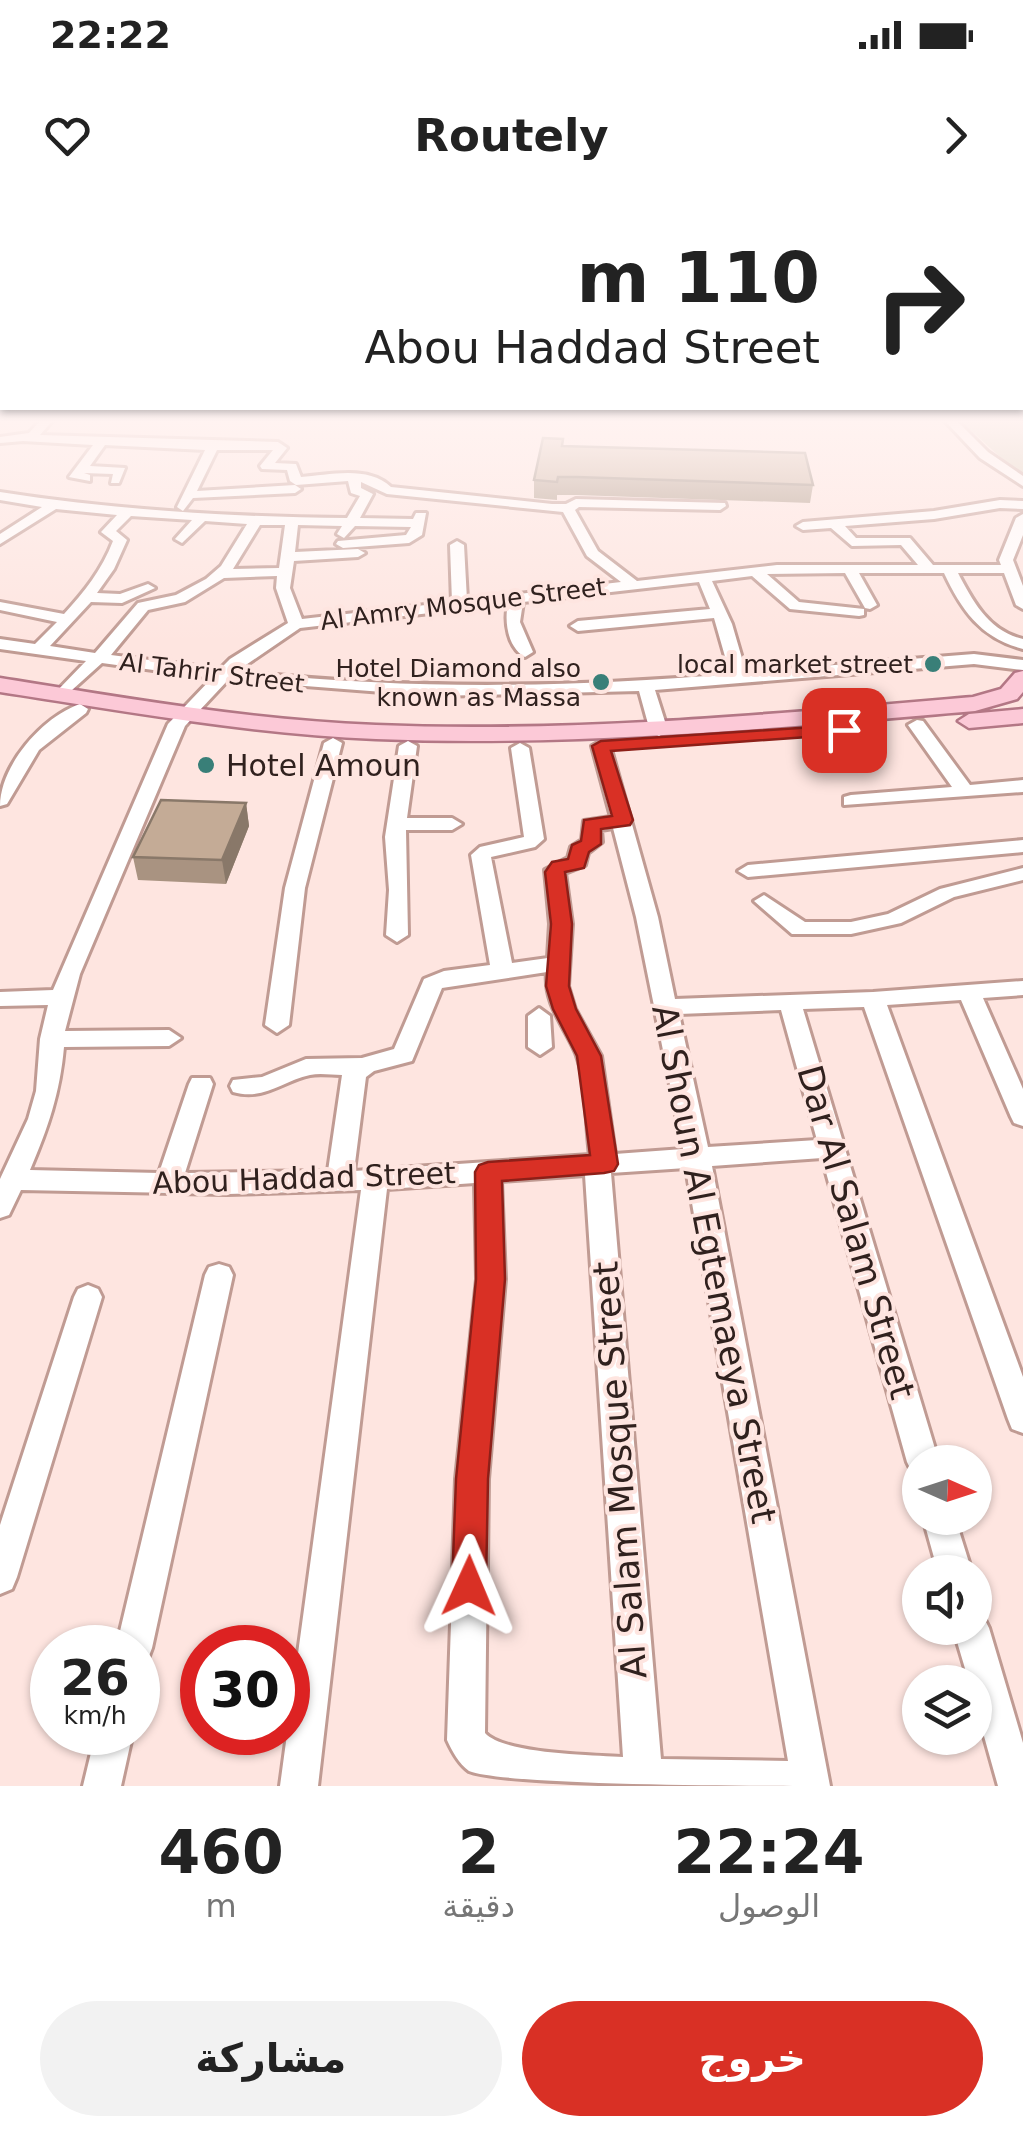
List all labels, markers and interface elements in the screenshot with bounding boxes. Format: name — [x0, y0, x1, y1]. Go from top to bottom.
text: 22:22 — [50, 13, 171, 57]
icon: heart — [40, 108, 95, 163]
icon: forward — [928, 108, 983, 163]
text: Routely — [414, 109, 609, 162]
text: 110 m — [577, 237, 820, 319]
icon: right — [855, 240, 985, 370]
text: Abou Haddad Street — [365, 321, 820, 374]
street label: Al Amry Mosque Street — [319, 572, 608, 636]
street label: Al Tahrir Street — [118, 647, 306, 699]
place label: local market street — [677, 650, 913, 679]
marker: local market street — [922, 653, 944, 675]
place label: Hotel Diamond also known as Massa — [335, 654, 581, 712]
marker: Hotel Diamond also known as Massa — [590, 671, 612, 693]
pin — [802, 688, 887, 773]
icon: arrive — [817, 703, 872, 758]
place label: Hotel Amoun — [226, 748, 421, 783]
marker: Hotel Amoun — [195, 754, 217, 776]
street label: Al Shoun Al Egtemaeya Street — [644, 1001, 784, 1527]
street label: Dar Al Salam Street — [789, 1061, 923, 1403]
street label: Abou Haddad Street — [152, 1155, 457, 1201]
street label: Al Salam Mosque Street — [585, 1260, 655, 1680]
north arrow — [902, 1445, 992, 1535]
map controls — [902, 1445, 992, 1755]
position arrow — [417, 1534, 521, 1638]
button: sound — [902, 1555, 992, 1645]
speed limit sign: 30 — [180, 1625, 310, 1755]
text: 26 — [60, 1649, 130, 1707]
button: layers — [902, 1665, 992, 1755]
text: km/h — [63, 1701, 127, 1730]
text: 460 — [159, 1817, 284, 1887]
text: 2 — [458, 1817, 500, 1887]
text: 22:24 — [673, 1817, 864, 1887]
text: m — [206, 1887, 237, 1925]
text: دقيقة — [442, 1887, 515, 1925]
text: الوصول — [718, 1887, 820, 1925]
button: مشاركة — [40, 2001, 502, 2116]
button: خروج — [522, 2001, 983, 2116]

